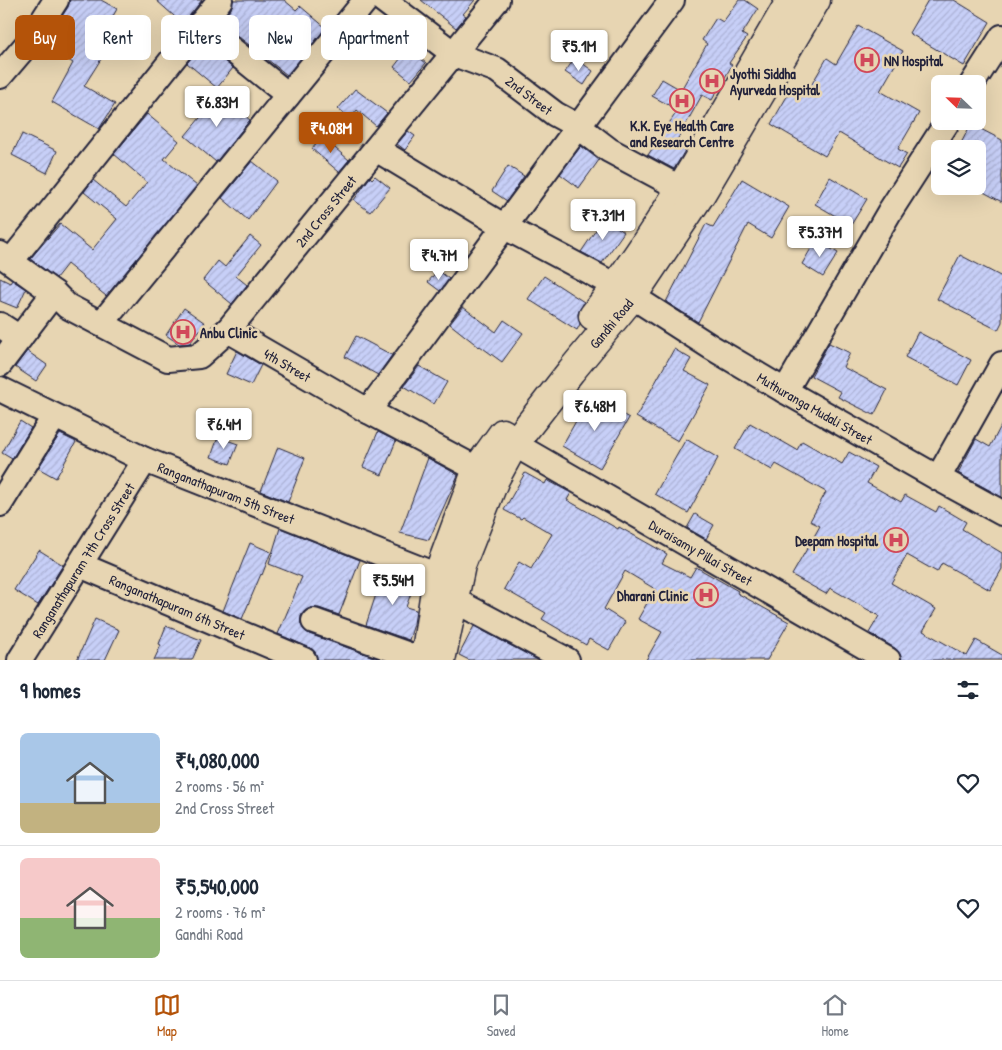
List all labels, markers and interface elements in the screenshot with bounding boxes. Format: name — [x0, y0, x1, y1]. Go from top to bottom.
chip: Buy — [15, 15, 75, 60]
chip: Rent — [85, 15, 151, 60]
chip: Filters — [161, 15, 239, 60]
chip: New — [249, 15, 311, 60]
chip: Apartment — [321, 15, 427, 60]
pin: ₹5.1M — [544, 30, 614, 72]
text: ₹5.1M — [562, 35, 596, 57]
hospital icon: NN Hospital — [854, 47, 880, 73]
place label: NN Hospital — [884, 51, 943, 72]
place label: Jyothi Siddha Ayurveda Hospital — [730, 64, 820, 101]
hospital icon: Jyothi Siddha Ayurveda Hospital — [699, 68, 725, 94]
street label: 2nd Street — [502, 71, 557, 119]
north arrow — [931, 75, 986, 130]
map controls — [931, 75, 986, 195]
pin: ₹6.83M — [176, 86, 258, 128]
hospital icon: K.K. Eye Health Care and Research Centre — [669, 88, 695, 114]
text: ₹6.83M — [196, 91, 238, 113]
pin: ₹4.08M — [290, 112, 372, 154]
place label: K.K. Eye Health Care and Research Centre — [630, 116, 734, 151]
text: ₹4.08M — [310, 117, 352, 139]
button: layers — [931, 140, 986, 195]
street label: 2nd Cross Street — [290, 171, 360, 250]
pin: ₹7.31M — [562, 198, 644, 241]
text: ₹7.31M — [582, 204, 625, 226]
pin: ₹5.37M — [779, 216, 861, 258]
text: ₹5.37M — [798, 221, 842, 243]
pin: ₹4.7M — [404, 238, 474, 281]
text: ₹4.7M — [421, 244, 457, 266]
street label: Gandhi Road — [584, 294, 637, 352]
hospital icon: Anbu Clinic — [170, 319, 196, 345]
place label: Anbu Clinic — [200, 323, 258, 342]
street label: 4th Street — [260, 343, 315, 386]
street label: Muthuranga Mudali Street — [754, 367, 876, 449]
pin: ₹6.48M — [554, 390, 636, 432]
text: ₹6.48M — [574, 395, 616, 417]
pin: ₹6.4M — [189, 408, 259, 450]
text: ₹6.4M — [207, 413, 241, 435]
street label: Ranganathapuram 5th Street — [155, 457, 298, 528]
street label: Ranganathapuram 7th Cross Street — [27, 479, 138, 641]
street label: Duraisamy Pillai Street — [646, 515, 756, 589]
hospital icon: Deepam Hospital — [883, 527, 909, 553]
place label: Deepam Hospital — [795, 531, 878, 552]
pin: ₹5.54M — [352, 564, 434, 606]
street label: Ranganathapuram 6th Street — [107, 569, 248, 644]
text: ₹5.54M — [372, 569, 414, 591]
hospital icon: Dharani Clinic — [693, 582, 719, 608]
place label: Dharani Clinic — [617, 586, 689, 605]
text: 9 homes — [20, 676, 81, 705]
icon: filters — [954, 676, 982, 704]
text: ₹4,080,000 — [175, 746, 260, 775]
icon: home — [60, 753, 120, 813]
icon: heart — [954, 769, 982, 797]
text: 2 rooms · 56 m² — [175, 775, 264, 797]
text: 2nd Cross Street — [175, 797, 274, 819]
text: ₹5,540,000 — [175, 872, 259, 901]
icon: home — [60, 878, 120, 938]
icon: heart — [954, 894, 982, 922]
text: 2 rooms · 76 m² — [175, 901, 265, 923]
text: Gandhi Road — [175, 923, 243, 945]
tab: Map — [153, 991, 181, 1040]
tab: Saved — [487, 991, 515, 1040]
tab: Home — [821, 991, 849, 1040]

